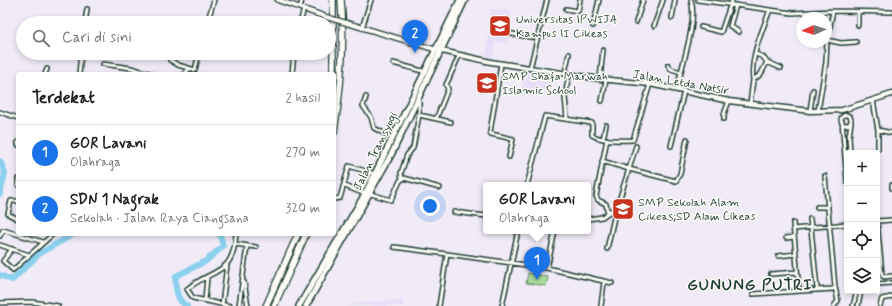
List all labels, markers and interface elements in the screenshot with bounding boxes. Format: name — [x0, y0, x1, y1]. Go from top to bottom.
place label: Universitas IPWIJA Kampus II Cikeas — [516, 12, 617, 42]
north arrow — [796, 12, 832, 48]
school or university icon: Universitas IPWIJA Kampus II Cikeas — [487, 13, 513, 39]
search box — [16, 16, 336, 60]
pin: 2 — [402, 20, 428, 53]
icon: search — [30, 27, 52, 49]
text: Cari di sini — [62, 28, 132, 48]
street label: Jalan Letda Natsir — [631, 67, 730, 99]
place label: SMP Shafa Marwah Islamic School — [502, 69, 608, 99]
school or university icon: SMP Shafa Marwah Islamic School — [474, 70, 500, 96]
text: Terdekat — [32, 87, 95, 109]
text: 2 hasil — [286, 90, 320, 107]
street label: Jalan Transyogi — [350, 109, 402, 193]
text: GOR Lavani — [70, 134, 147, 154]
text: 1 — [42, 144, 48, 161]
text: 270 m — [285, 144, 320, 161]
map controls — [844, 150, 880, 294]
button: + — [844, 150, 880, 186]
text: Olahraga — [70, 154, 121, 171]
popup — [483, 182, 591, 234]
button: − — [844, 186, 880, 222]
text: SDN 1 Nagrak — [70, 190, 159, 210]
text: GOR Lavani — [499, 190, 575, 210]
place label: SMP Sekolah Alam Cikeas;SD Alam Cikeas — [638, 195, 756, 225]
your location — [420, 196, 440, 216]
school or university icon: SMP Sekolah Alam Cikeas;SD Alam Cikeas — [610, 196, 636, 222]
text: 2 — [42, 200, 48, 217]
text: 320 m — [286, 200, 320, 217]
text: Sekolah · Jalan Raya Ciangsana — [70, 210, 249, 227]
text: Olahraga — [499, 210, 550, 227]
button: locate — [844, 222, 880, 258]
pin: 1 — [524, 247, 550, 280]
button: layers — [844, 258, 880, 294]
district label: GUNUNG PUTRI — [687, 275, 813, 296]

